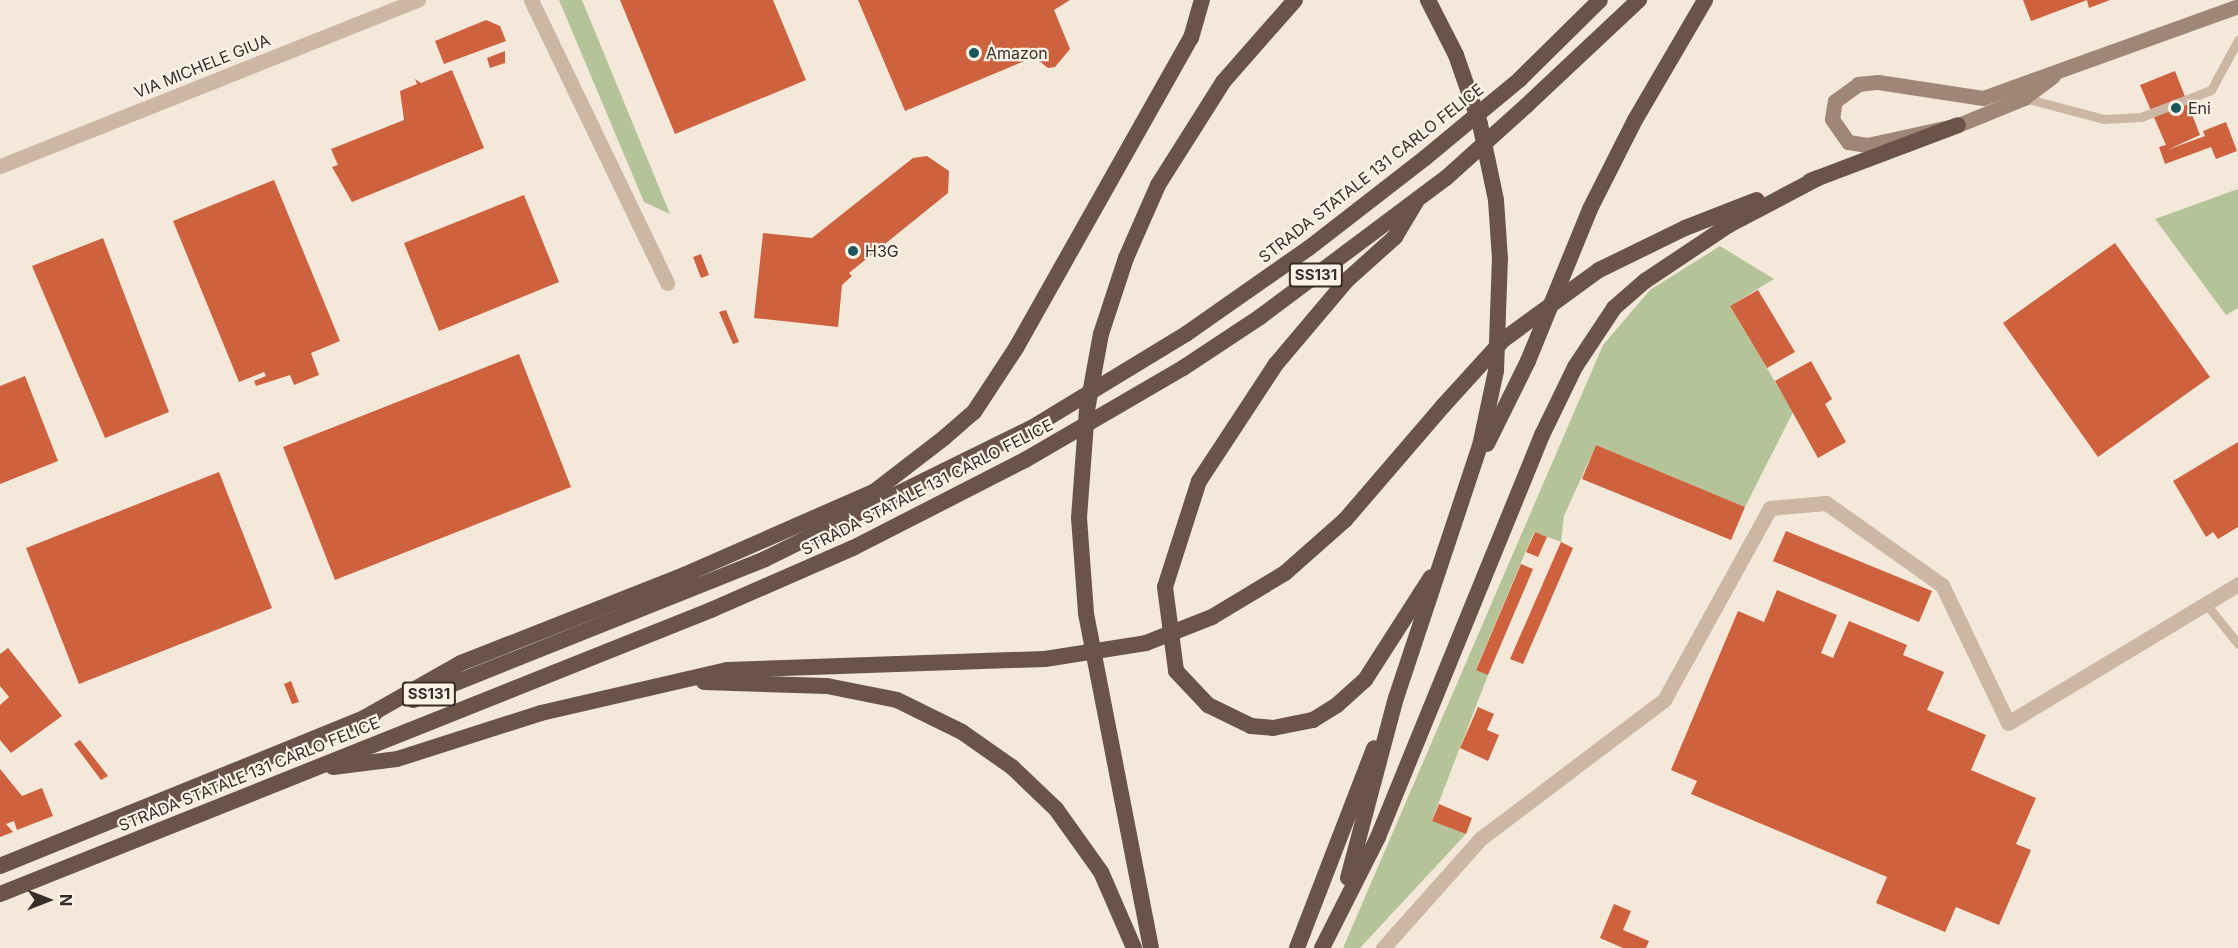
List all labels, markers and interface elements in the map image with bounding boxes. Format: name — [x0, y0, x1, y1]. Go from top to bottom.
street label: VIA MICHELE GIUA — [131, 30, 273, 102]
place label: Amazon — [986, 43, 1048, 63]
marker: Amazon — [967, 46, 981, 60]
street label: STRADA STATALE 131 CARLO FELICE — [1255, 79, 1487, 267]
place label: Eni — [2188, 98, 2211, 118]
marker: Eni — [2169, 101, 2183, 115]
place label: H3G — [865, 241, 899, 261]
marker: H3G — [846, 244, 860, 258]
road number: SS131 — [1288, 263, 1344, 287]
street label: STRADA STATALE 131 CARLO FELICE — [798, 415, 1056, 559]
road number: SS131 — [400, 682, 458, 706]
street label: STRADA STATALE 131 CARLO FELICE — [116, 713, 382, 835]
north arrow — [18, 870, 78, 930]
text: N — [56, 894, 76, 906]

